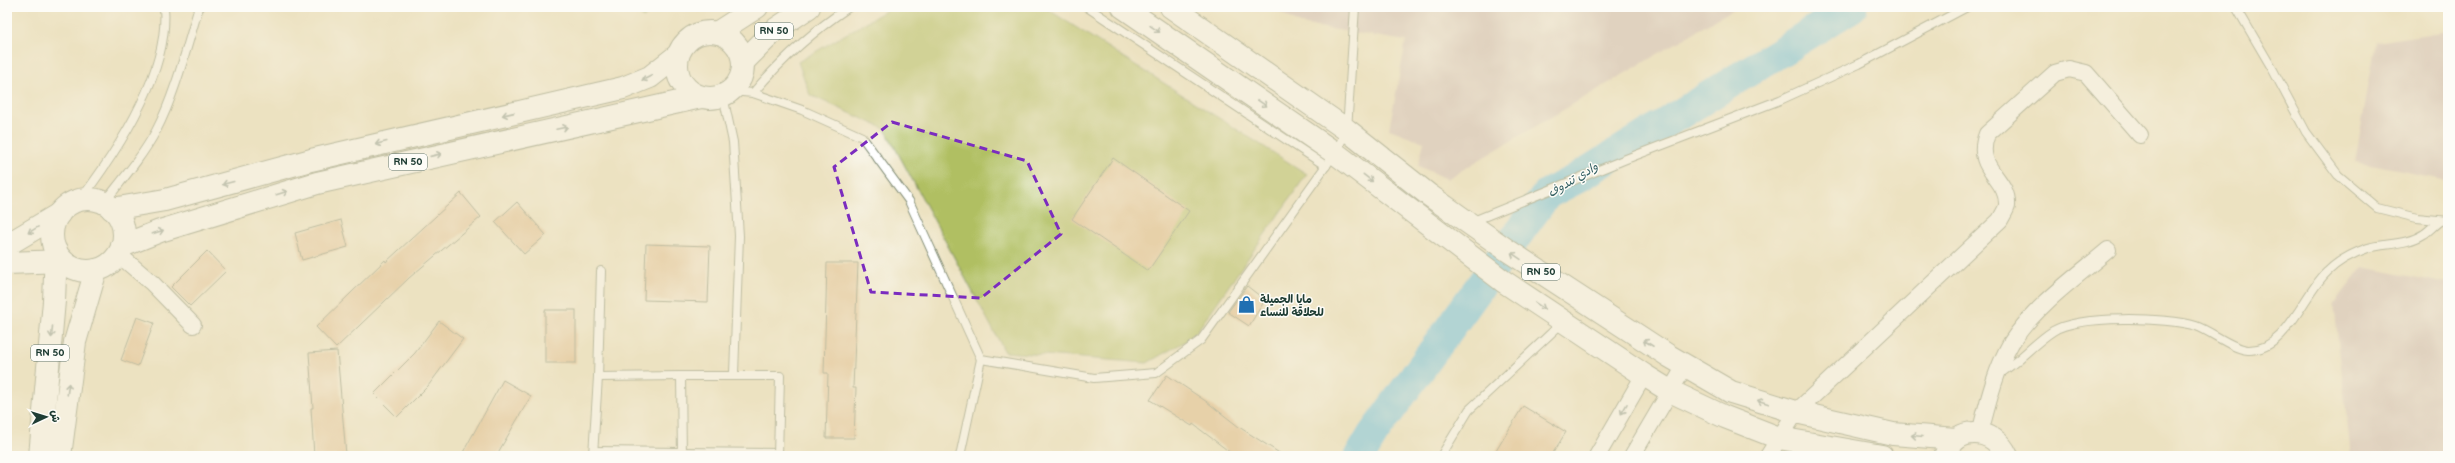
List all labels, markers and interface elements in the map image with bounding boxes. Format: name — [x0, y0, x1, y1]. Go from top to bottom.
road number: RN 50 — [755, 23, 793, 39]
one-way arrow — [1149, 25, 1160, 33]
one-way arrow — [641, 74, 653, 82]
one-way arrow — [1256, 99, 1267, 107]
one-way arrow — [501, 110, 514, 118]
one-way arrow — [556, 123, 569, 131]
one-way arrow — [375, 140, 388, 148]
one-way arrow — [429, 151, 442, 159]
road number: RN 50 — [389, 154, 427, 170]
water label: وادي تندوف — [1545, 159, 1602, 202]
one-way arrow — [1363, 174, 1374, 182]
one-way arrow — [222, 180, 235, 187]
one-way arrow — [275, 189, 288, 196]
one-way arrow — [27, 227, 39, 235]
one-way arrow — [152, 227, 164, 235]
one-way arrow — [1510, 251, 1522, 259]
road number: RN 50 — [1522, 264, 1560, 280]
place label: مايا الجميلة للحلاقة للنساء — [1260, 293, 1324, 319]
shop icon: مايا الجميلة للحلاقة للنساء — [1237, 295, 1257, 315]
one-way arrow — [1534, 302, 1545, 310]
one-way arrow — [48, 325, 55, 338]
one-way arrow — [1642, 338, 1654, 346]
road number: RN 50 — [31, 345, 69, 361]
one-way arrow — [64, 383, 72, 396]
north arrow — [26, 397, 66, 437]
one-way arrow — [1757, 398, 1770, 405]
one-way arrow — [1620, 403, 1628, 415]
text: ش — [49, 410, 62, 423]
one-way arrow — [1911, 432, 1924, 439]

